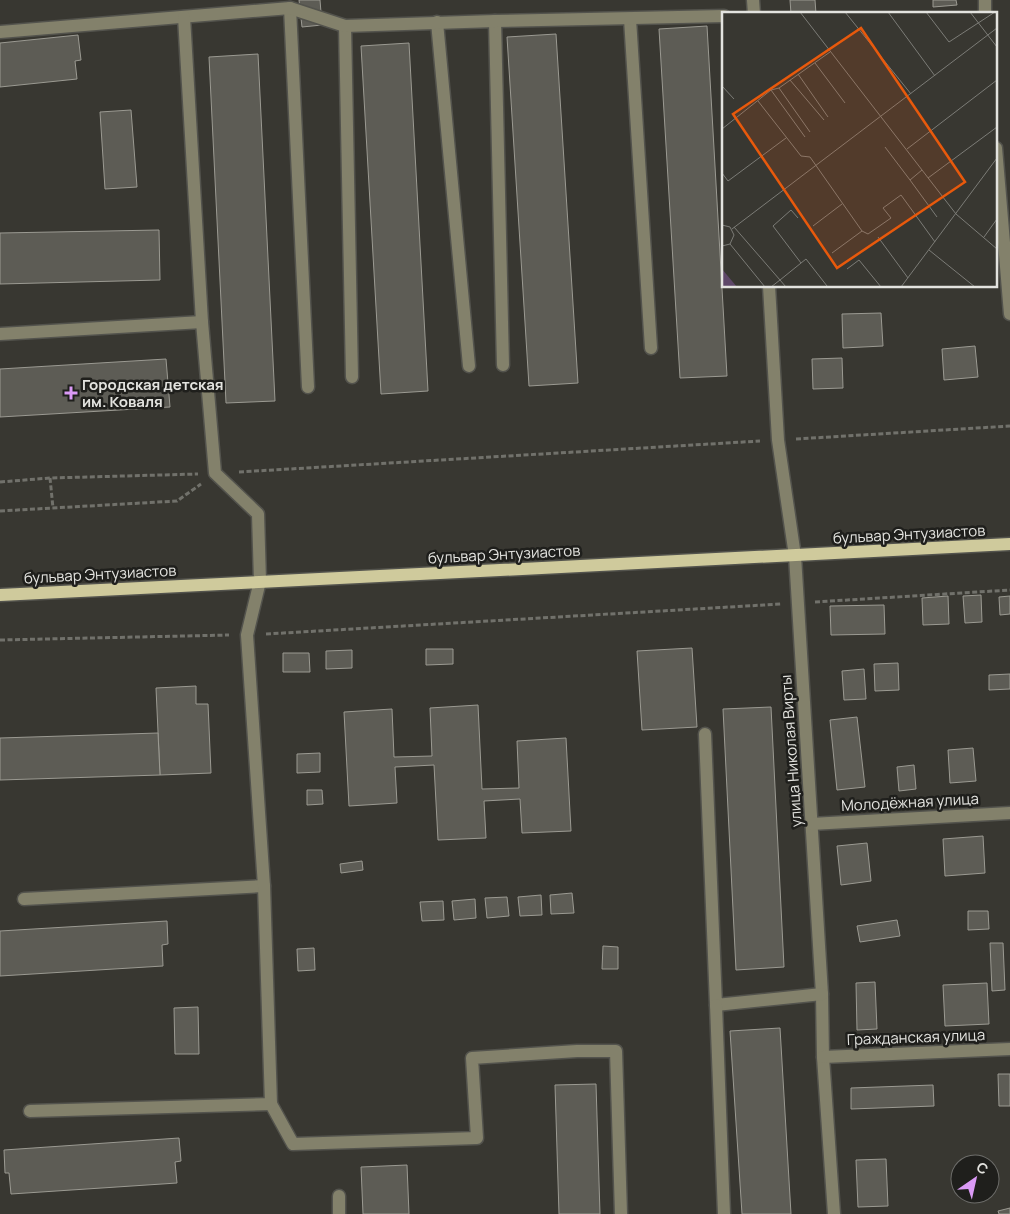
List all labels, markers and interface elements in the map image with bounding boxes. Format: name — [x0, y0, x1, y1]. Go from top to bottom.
inset map — [722, 12, 998, 288]
place label: Городская детская им. Коваля — [82, 374, 224, 412]
marker: Городская детская им. Коваля — [64, 386, 78, 400]
street label: бульвар Энтузиастов — [832, 520, 986, 548]
street label: бульвар Энтузиастов — [427, 540, 581, 568]
street label: бульвар Энтузиастов — [23, 560, 177, 588]
street label: улица Николая Вирты — [775, 674, 807, 828]
street label: Молодёжная улица — [841, 788, 979, 816]
street label: Гражданская улица — [846, 1024, 986, 1050]
north arrow — [950, 1154, 1000, 1204]
text: С — [973, 1157, 992, 1179]

